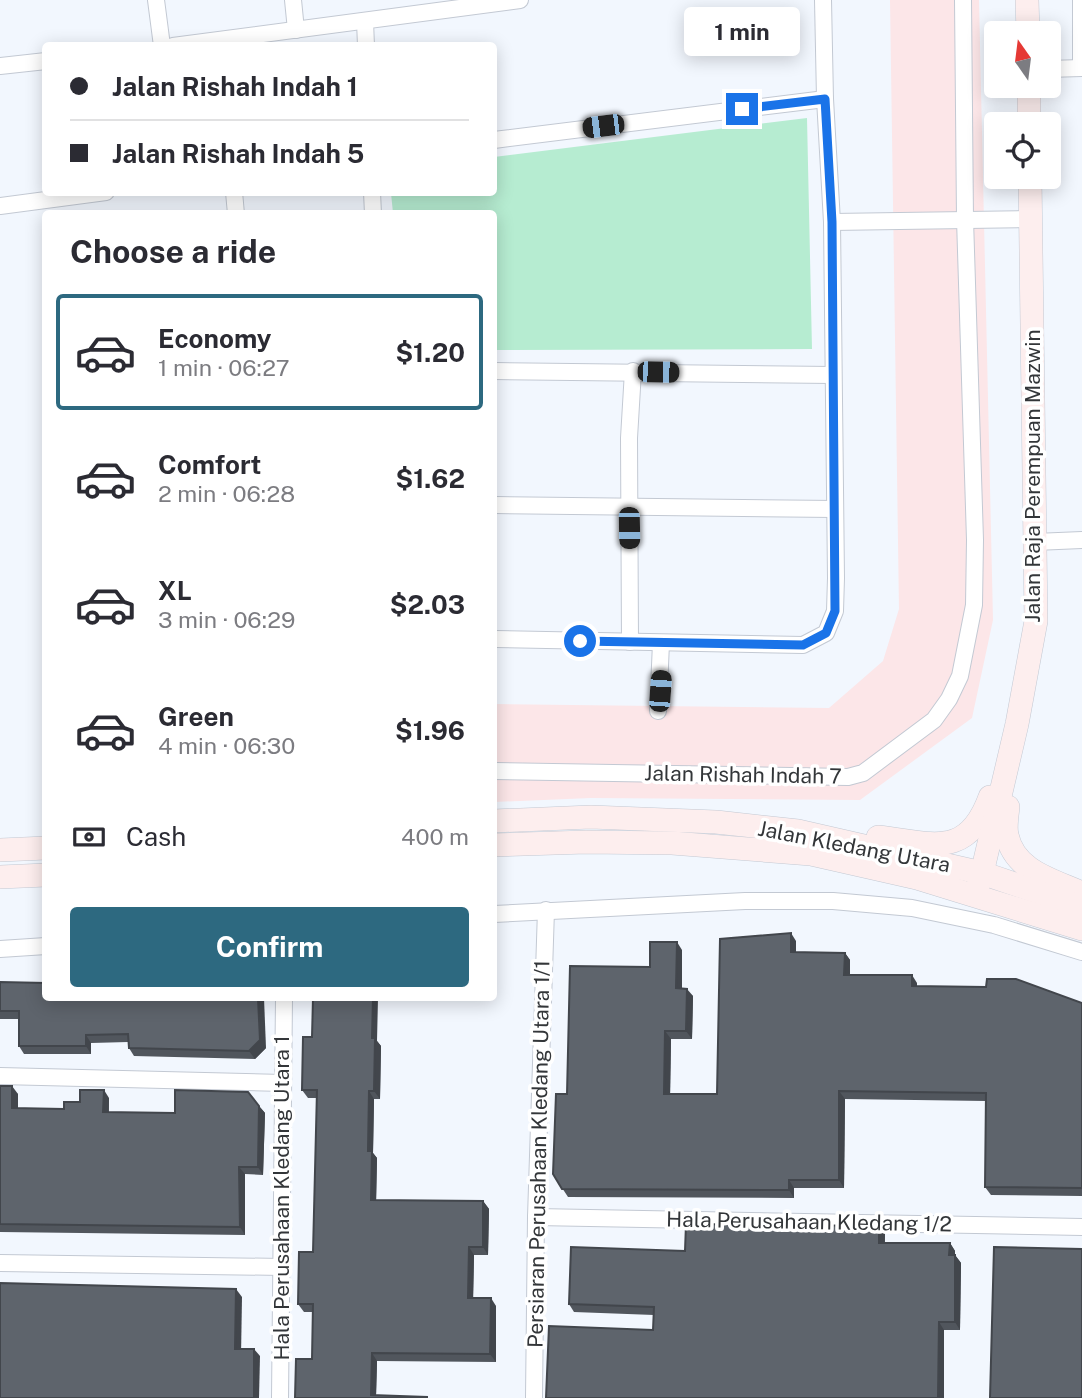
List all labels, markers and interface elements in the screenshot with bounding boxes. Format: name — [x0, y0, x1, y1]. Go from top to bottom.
callout: 1 min — [684, 7, 800, 56]
text: 1 min — [714, 18, 770, 45]
north arrow — [984, 21, 1060, 98]
map controls — [984, 21, 1061, 189]
text: Jalan Rishah Indah 1 — [112, 71, 358, 102]
route end — [726, 93, 758, 125]
button: locate — [984, 112, 1061, 189]
car — [581, 113, 626, 139]
text: Jalan Rishah Indah 5 — [112, 138, 364, 169]
text: Choose a ride — [70, 233, 276, 270]
icon: car — [74, 321, 137, 384]
text: Economy — [158, 323, 271, 354]
street label: Jalan Raja Perempuan Mazwin — [1020, 329, 1045, 623]
text: $1.20 — [395, 337, 465, 368]
text: 1 min · 06:27 — [158, 354, 290, 381]
car — [637, 361, 680, 383]
icon: car — [74, 447, 137, 510]
text: Comfort — [158, 449, 261, 480]
text: $1.62 — [395, 463, 465, 494]
text: 2 min · 06:28 — [158, 480, 295, 507]
car — [619, 507, 640, 549]
icon: car — [74, 573, 137, 636]
text: XL — [158, 575, 192, 606]
text: $2.03 — [390, 589, 465, 620]
text: 3 min · 06:29 — [158, 606, 295, 633]
route start — [564, 625, 596, 657]
car — [649, 669, 672, 713]
icon: car — [74, 699, 137, 762]
text: Green — [158, 701, 234, 732]
text: $1.96 — [395, 715, 465, 746]
text: 4 min · 06:30 — [158, 732, 295, 759]
street label: Jalan Rishah Indah 7 — [644, 760, 842, 789]
street label: Jalan Kledang Utara — [756, 816, 952, 877]
icon: cash — [70, 818, 108, 856]
text: Cash — [126, 821, 186, 852]
text: 400 m — [401, 823, 469, 850]
button: Confirm — [70, 907, 469, 987]
street label: Persiaran Perusahaan Kledang Utara 1/1 — [523, 960, 554, 1348]
street label: Hala Perusahaan Kledang Utara 1 — [269, 1035, 294, 1361]
street label: Hala Perusahaan Kledang 1/2 — [666, 1207, 952, 1236]

